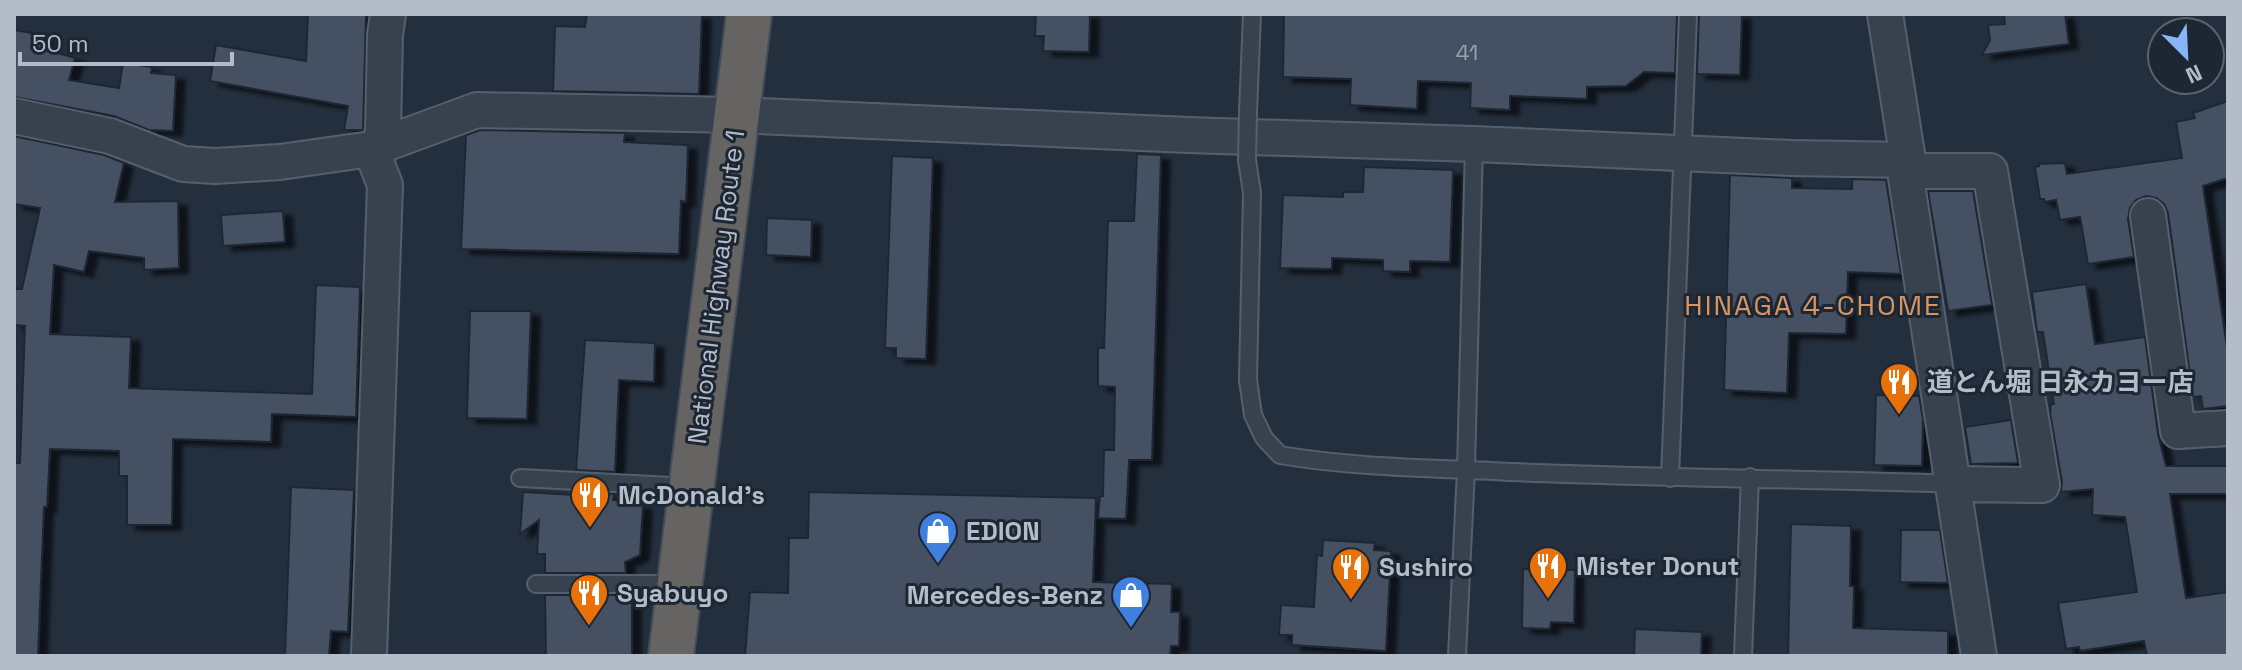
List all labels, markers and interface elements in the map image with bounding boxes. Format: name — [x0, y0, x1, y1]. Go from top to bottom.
scale bar — [20, 16, 232, 66]
north arrow — [2146, 16, 2226, 96]
text: 50 m — [32, 28, 89, 59]
house number: 41 — [1456, 38, 1478, 66]
text: N — [2182, 58, 2207, 90]
street label: National Highway Route 1 — [680, 128, 752, 446]
district label: HINAGA 4-CHOME — [1684, 287, 1942, 323]
restaurant icon: 道とん堀 日永カヨー店 — [1878, 361, 1920, 416]
place label: 道とん堀 日永カヨー店 — [1927, 365, 2194, 399]
restaurant icon: McDonald's — [569, 474, 611, 529]
place label: McDonald's — [618, 478, 765, 512]
shop icon: EDION — [917, 510, 959, 565]
place label: EDION — [966, 514, 1040, 548]
restaurant icon: Mister Donut — [1527, 545, 1569, 600]
restaurant icon: Sushiro — [1330, 546, 1372, 601]
place label: Mister Donut — [1576, 549, 1739, 583]
place label: Sushiro — [1379, 550, 1473, 584]
restaurant icon: Syabuyo — [568, 572, 610, 627]
shop icon: Mercedes-Benz — [1110, 574, 1152, 629]
place label: Syabuyo — [617, 576, 728, 610]
place label: Mercedes-Benz — [907, 578, 1103, 612]

